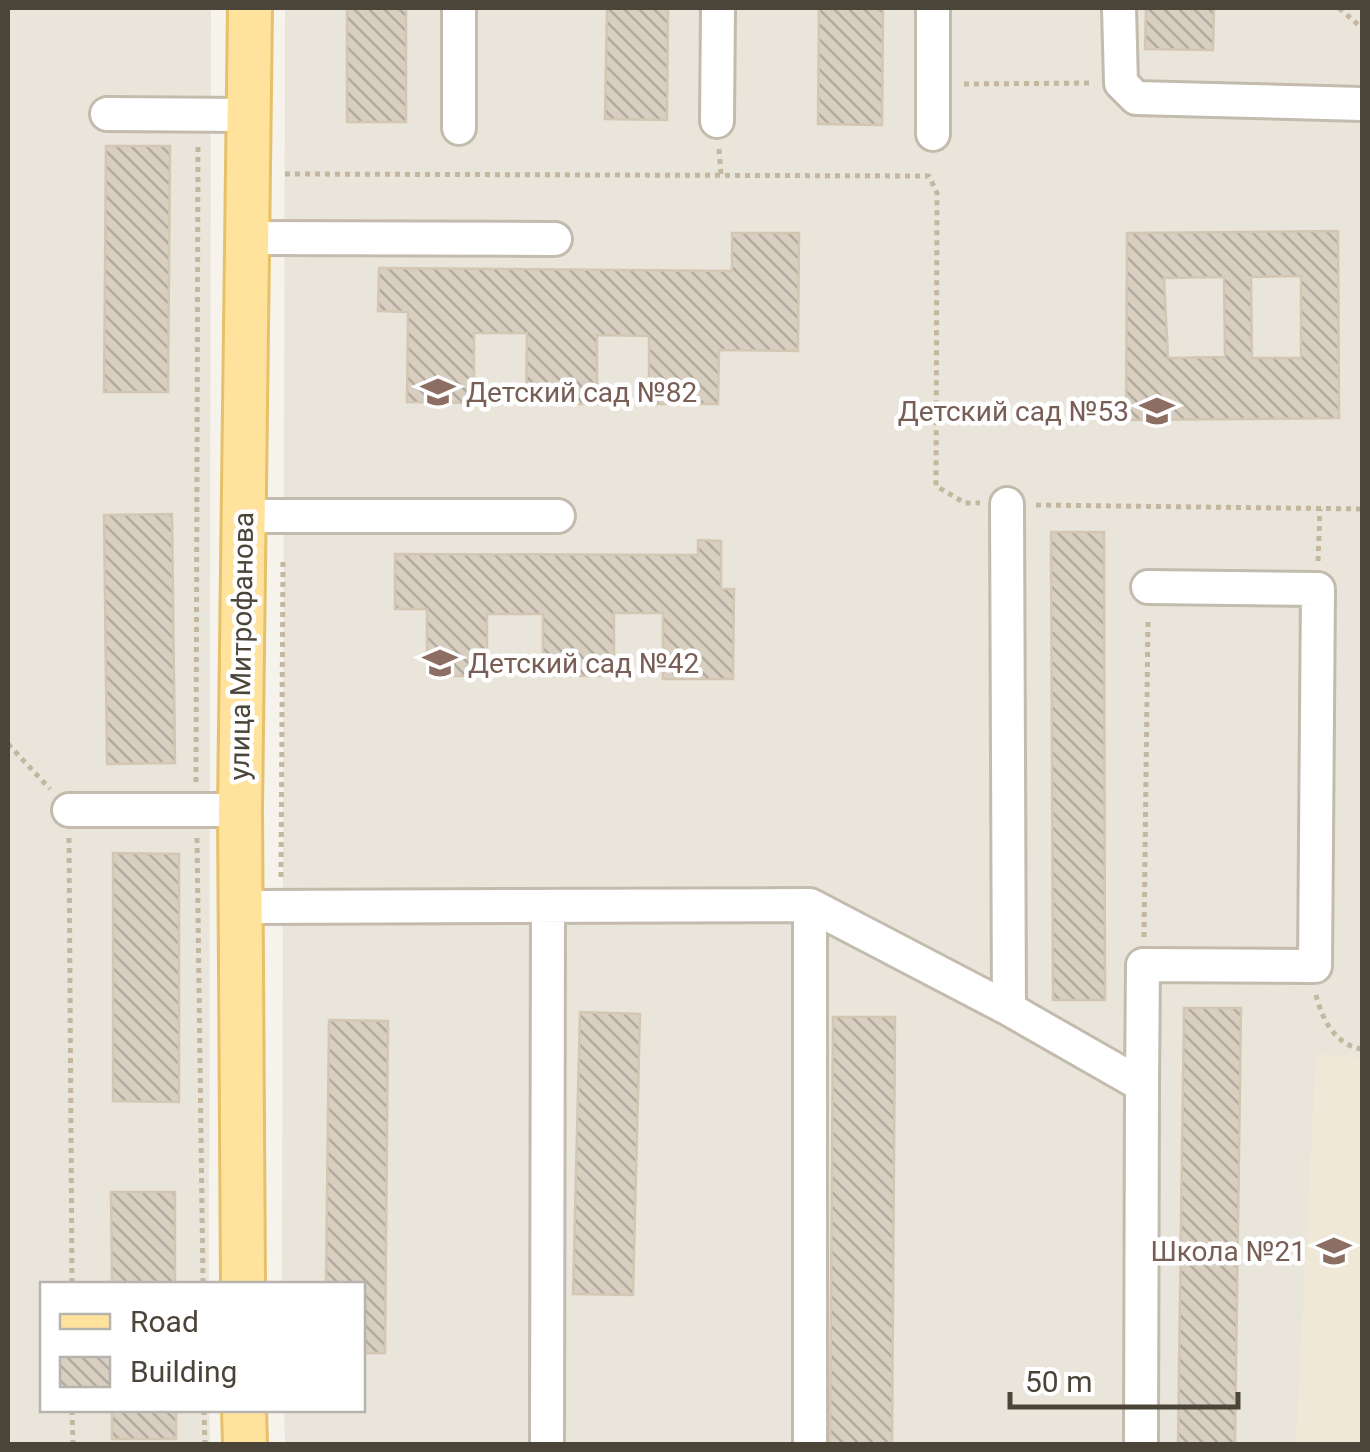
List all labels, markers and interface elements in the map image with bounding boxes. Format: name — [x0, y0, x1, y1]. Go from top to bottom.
school or university icon: Детский сад №82 — [419, 373, 457, 411]
place label: Детский сад №82 — [466, 376, 697, 409]
school or university icon: Детский сад №53 — [1138, 392, 1176, 430]
place label: Детский сад №53 — [898, 395, 1129, 428]
street label: улица Митрофанова — [223, 511, 260, 781]
school or university icon: Детский сад №42 — [421, 644, 459, 682]
place label: Детский сад №42 — [468, 647, 699, 680]
school or university icon: Школа №21 — [1315, 1232, 1353, 1270]
place label: Школа №21 — [1150, 1235, 1306, 1268]
legend — [40, 1282, 365, 1412]
text: Road — [130, 1304, 199, 1339]
scale bar — [1010, 1347, 1238, 1409]
text: Building — [130, 1354, 237, 1389]
text: 50 m — [1025, 1364, 1092, 1399]

